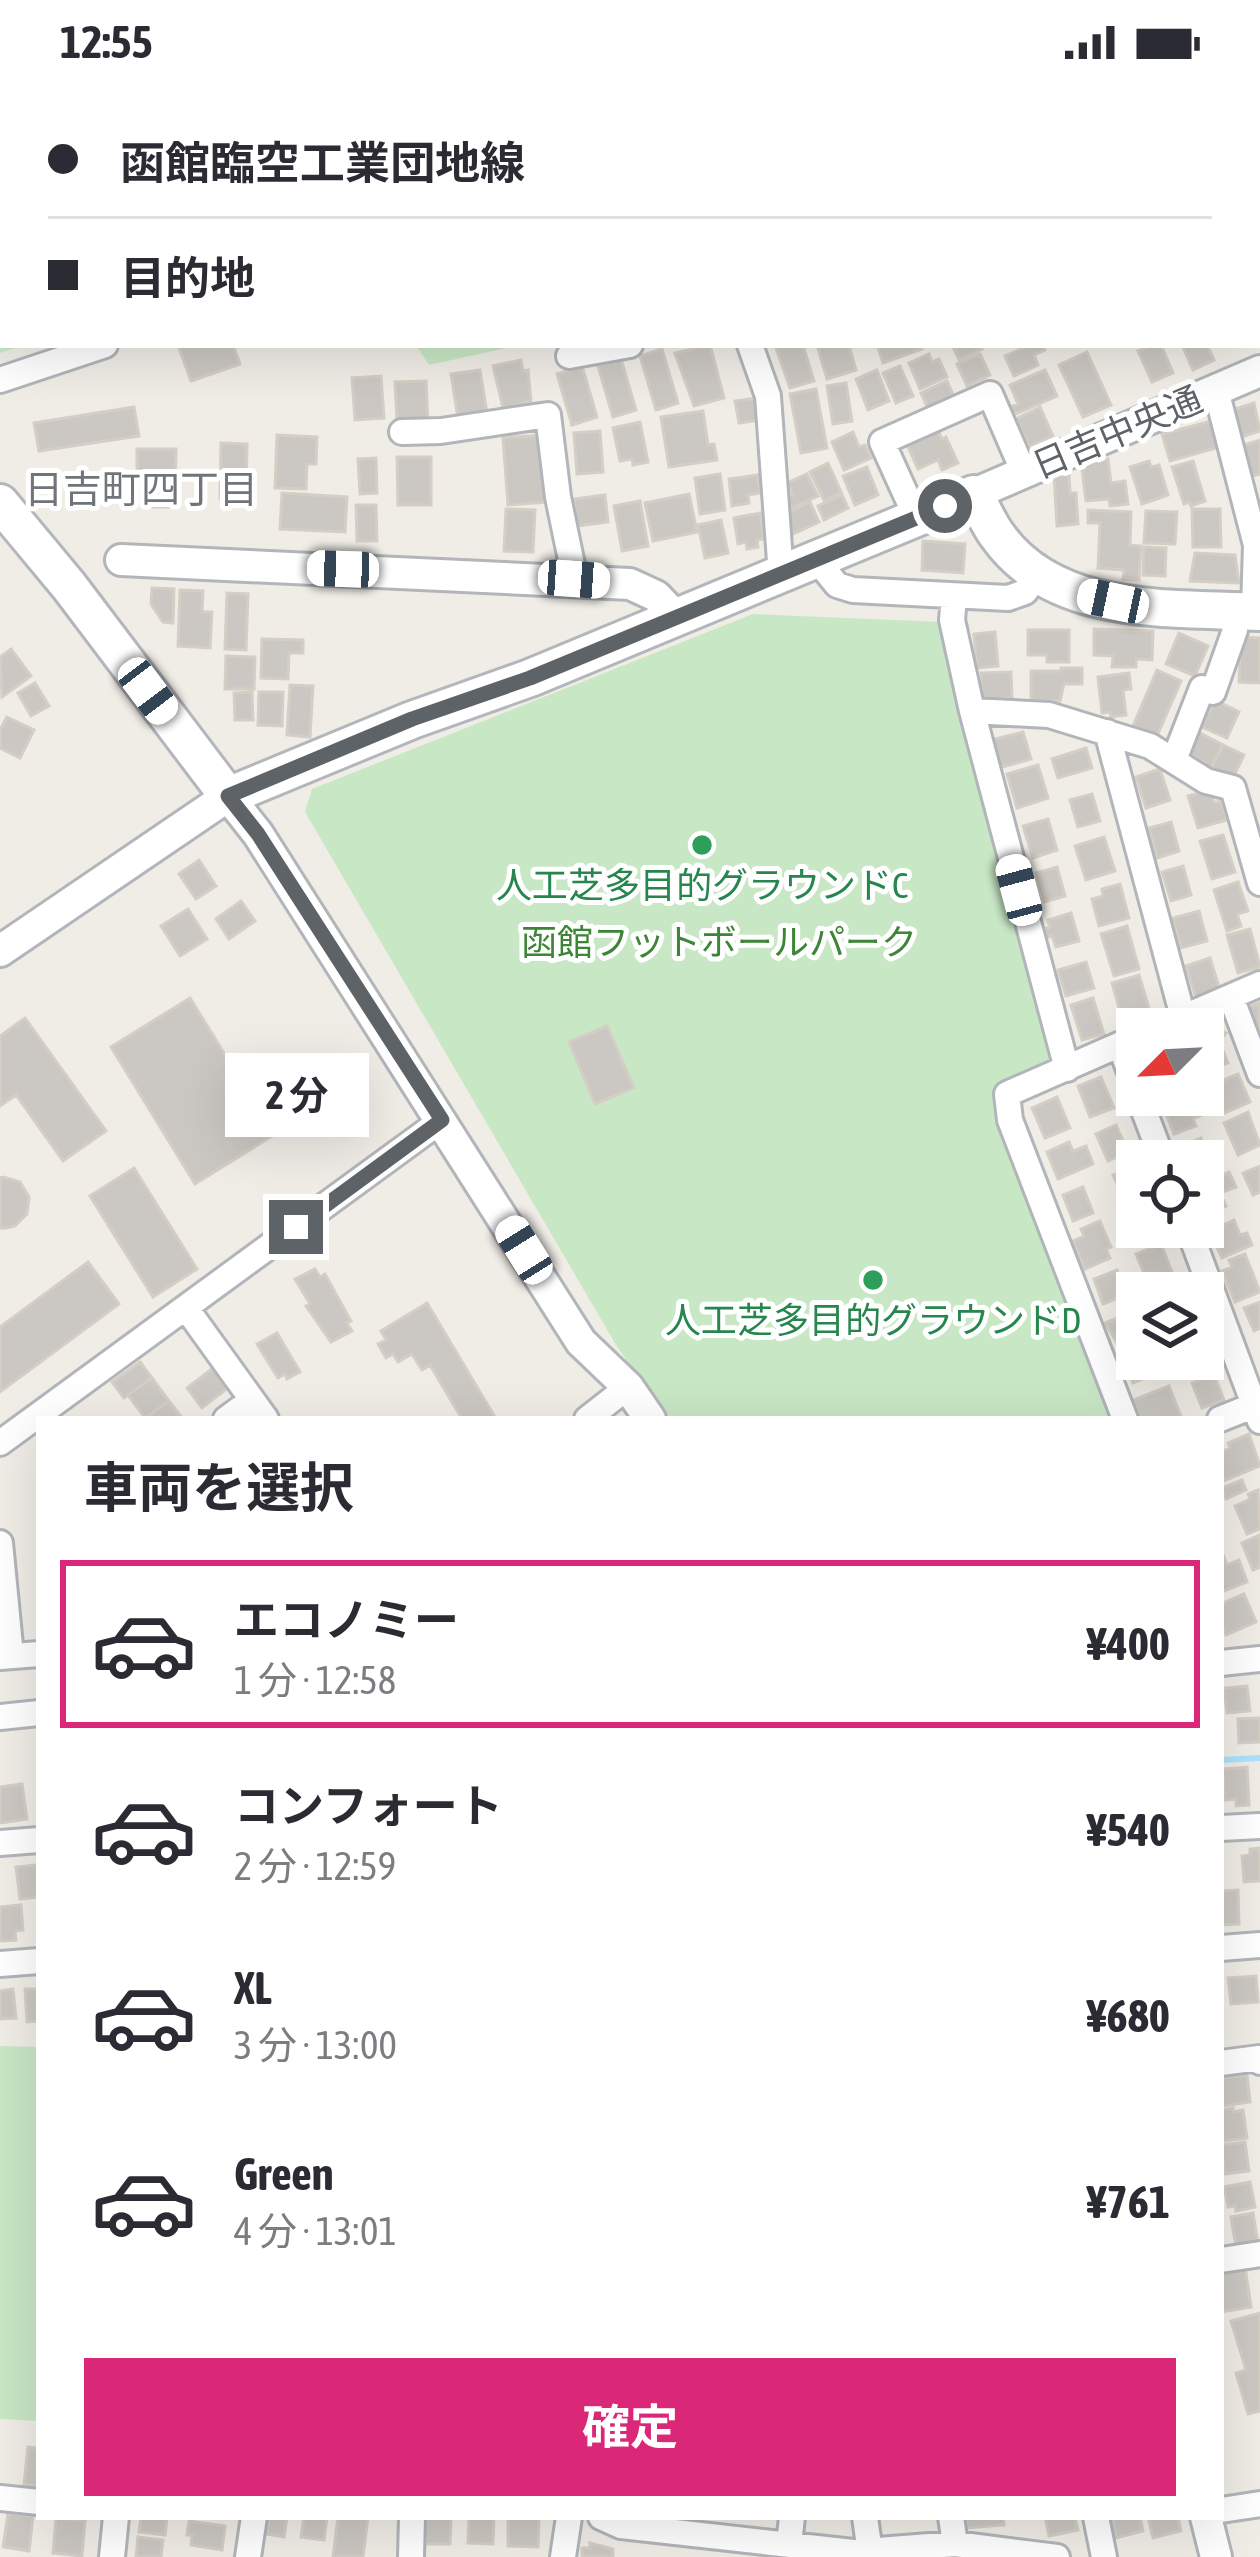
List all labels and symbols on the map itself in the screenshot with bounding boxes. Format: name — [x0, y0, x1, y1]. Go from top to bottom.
street label: 日吉中央通 — [1026, 378, 1208, 486]
district label: 日吉町四丁目 — [24, 467, 258, 511]
route start — [918, 479, 972, 533]
car — [306, 550, 380, 588]
car — [537, 559, 611, 599]
car — [1074, 576, 1152, 626]
car — [112, 651, 184, 731]
marker: 人工芝多目的グラウンドC — [689, 832, 715, 858]
car — [992, 851, 1046, 929]
place label: 人工芝多目的グラウンドC — [496, 864, 908, 906]
park label: 函館フットボールパーク — [521, 921, 917, 963]
north arrow — [1116, 1008, 1224, 1116]
callout: 2 分 — [224, 1053, 368, 1137]
route end — [269, 1200, 323, 1254]
car — [490, 1210, 558, 1290]
marker: 人工芝多目的グラウンドD — [860, 1267, 886, 1293]
place label: 人工芝多目的グラウンドD — [665, 1299, 1081, 1341]

